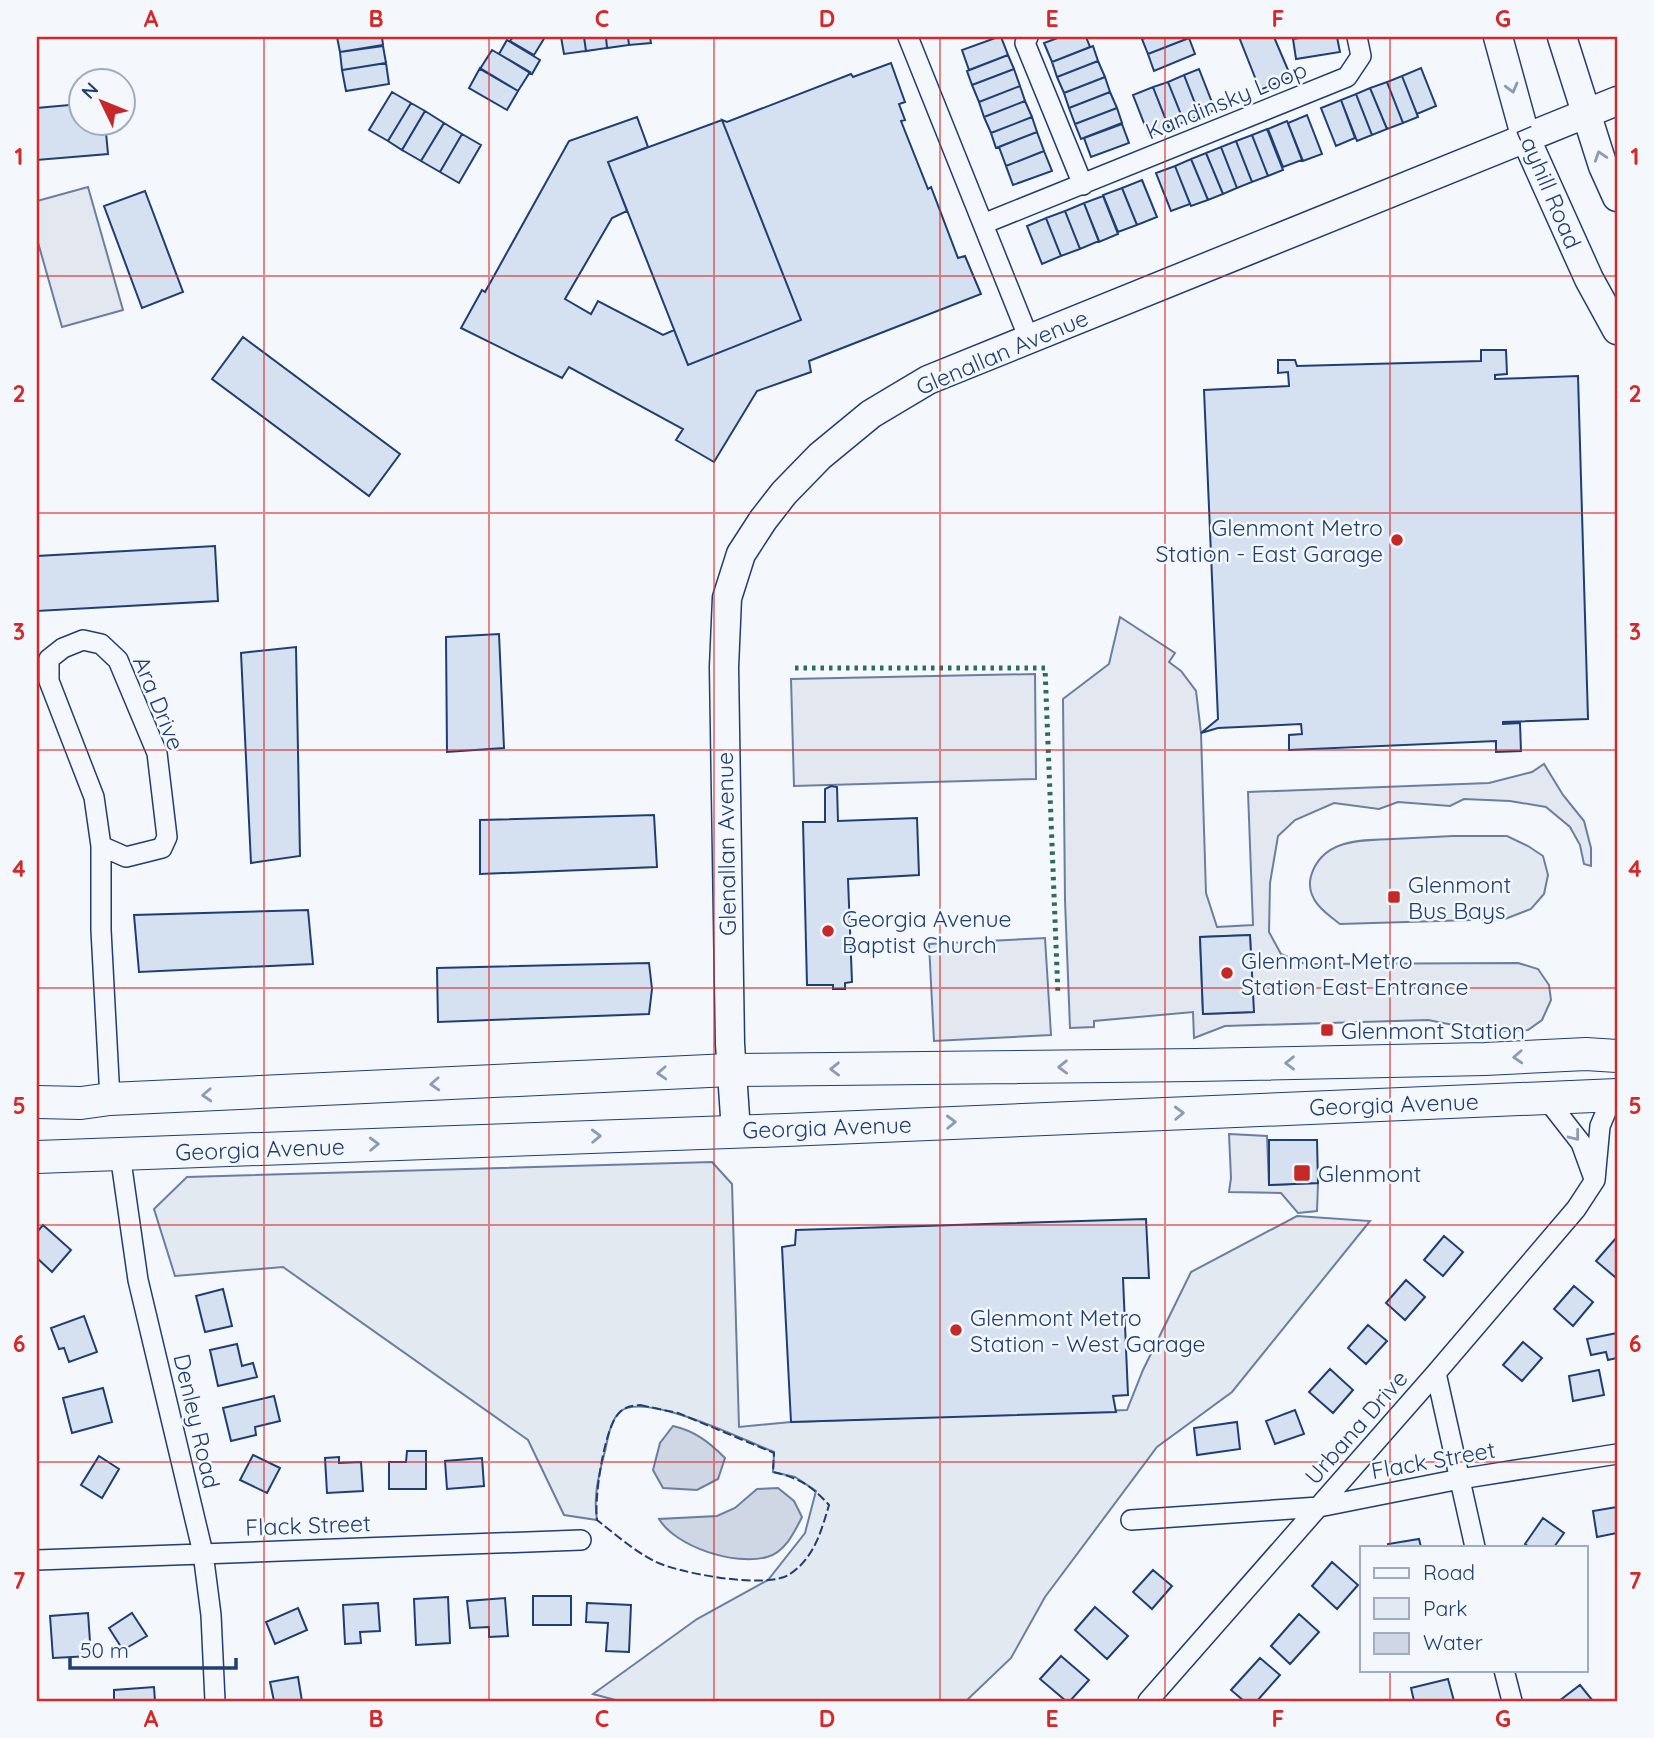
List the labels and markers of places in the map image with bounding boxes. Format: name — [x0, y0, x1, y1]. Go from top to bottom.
place label: Glenmont Metro Station - East Garage — [1155, 513, 1383, 568]
marker: Glenmont Metro Station - East Garage — [1389, 532, 1405, 548]
place label: Glenmont Bus Bays — [1408, 870, 1511, 925]
marker: Glenmont Bus Bays — [1386, 889, 1402, 905]
place label: Georgia Avenue Baptist Church — [842, 904, 1012, 959]
marker: Georgia Avenue Baptist Church — [820, 923, 836, 939]
place label: Glenmont Metro Station East Entrance — [1241, 946, 1469, 1001]
marker: Glenmont Metro Station East Entrance — [1219, 965, 1235, 981]
place label: Glenmont Station — [1341, 1016, 1525, 1045]
marker: Glenmont Station — [1319, 1022, 1335, 1038]
place label: Glenmont — [1318, 1159, 1421, 1188]
marker: Glenmont — [1292, 1163, 1312, 1183]
place label: Glenmont Metro Station - West Garage — [970, 1303, 1205, 1358]
marker: Glenmont Metro Station - West Garage — [948, 1322, 964, 1338]

